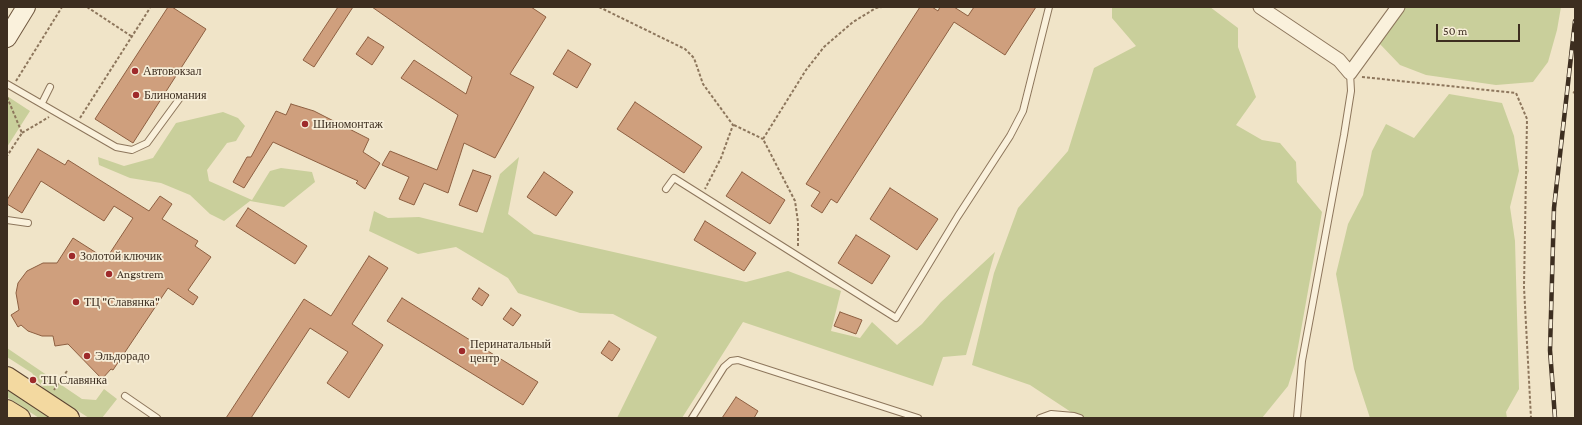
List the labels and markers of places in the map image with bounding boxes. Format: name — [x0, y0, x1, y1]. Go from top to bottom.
place label: Автовокзал — [143, 64, 202, 78]
marker: Автовокзал — [130, 66, 140, 76]
place label: Блиномания — [144, 88, 207, 102]
marker: Блиномания — [131, 90, 141, 100]
place label: Шиномонтаж — [313, 117, 383, 131]
marker: Шиномонтаж — [300, 119, 310, 129]
place label: Золотой ключик — [80, 249, 162, 263]
marker: Золотой ключик — [67, 251, 77, 261]
place label: Angstrem — [117, 267, 164, 281]
marker: Angstrem — [104, 269, 114, 279]
place label: ТЦ "Славянка" — [84, 295, 160, 309]
marker: ТЦ "Славянка" — [71, 297, 81, 307]
place label: Перинатальный центр — [470, 337, 551, 365]
marker: Перинатальный центр — [457, 346, 467, 356]
place label: Эльдорадо — [95, 349, 150, 363]
marker: Эльдорадо — [82, 351, 92, 361]
place label: ТЦ Славянка — [41, 373, 107, 387]
marker: ТЦ Славянка — [28, 375, 38, 385]

